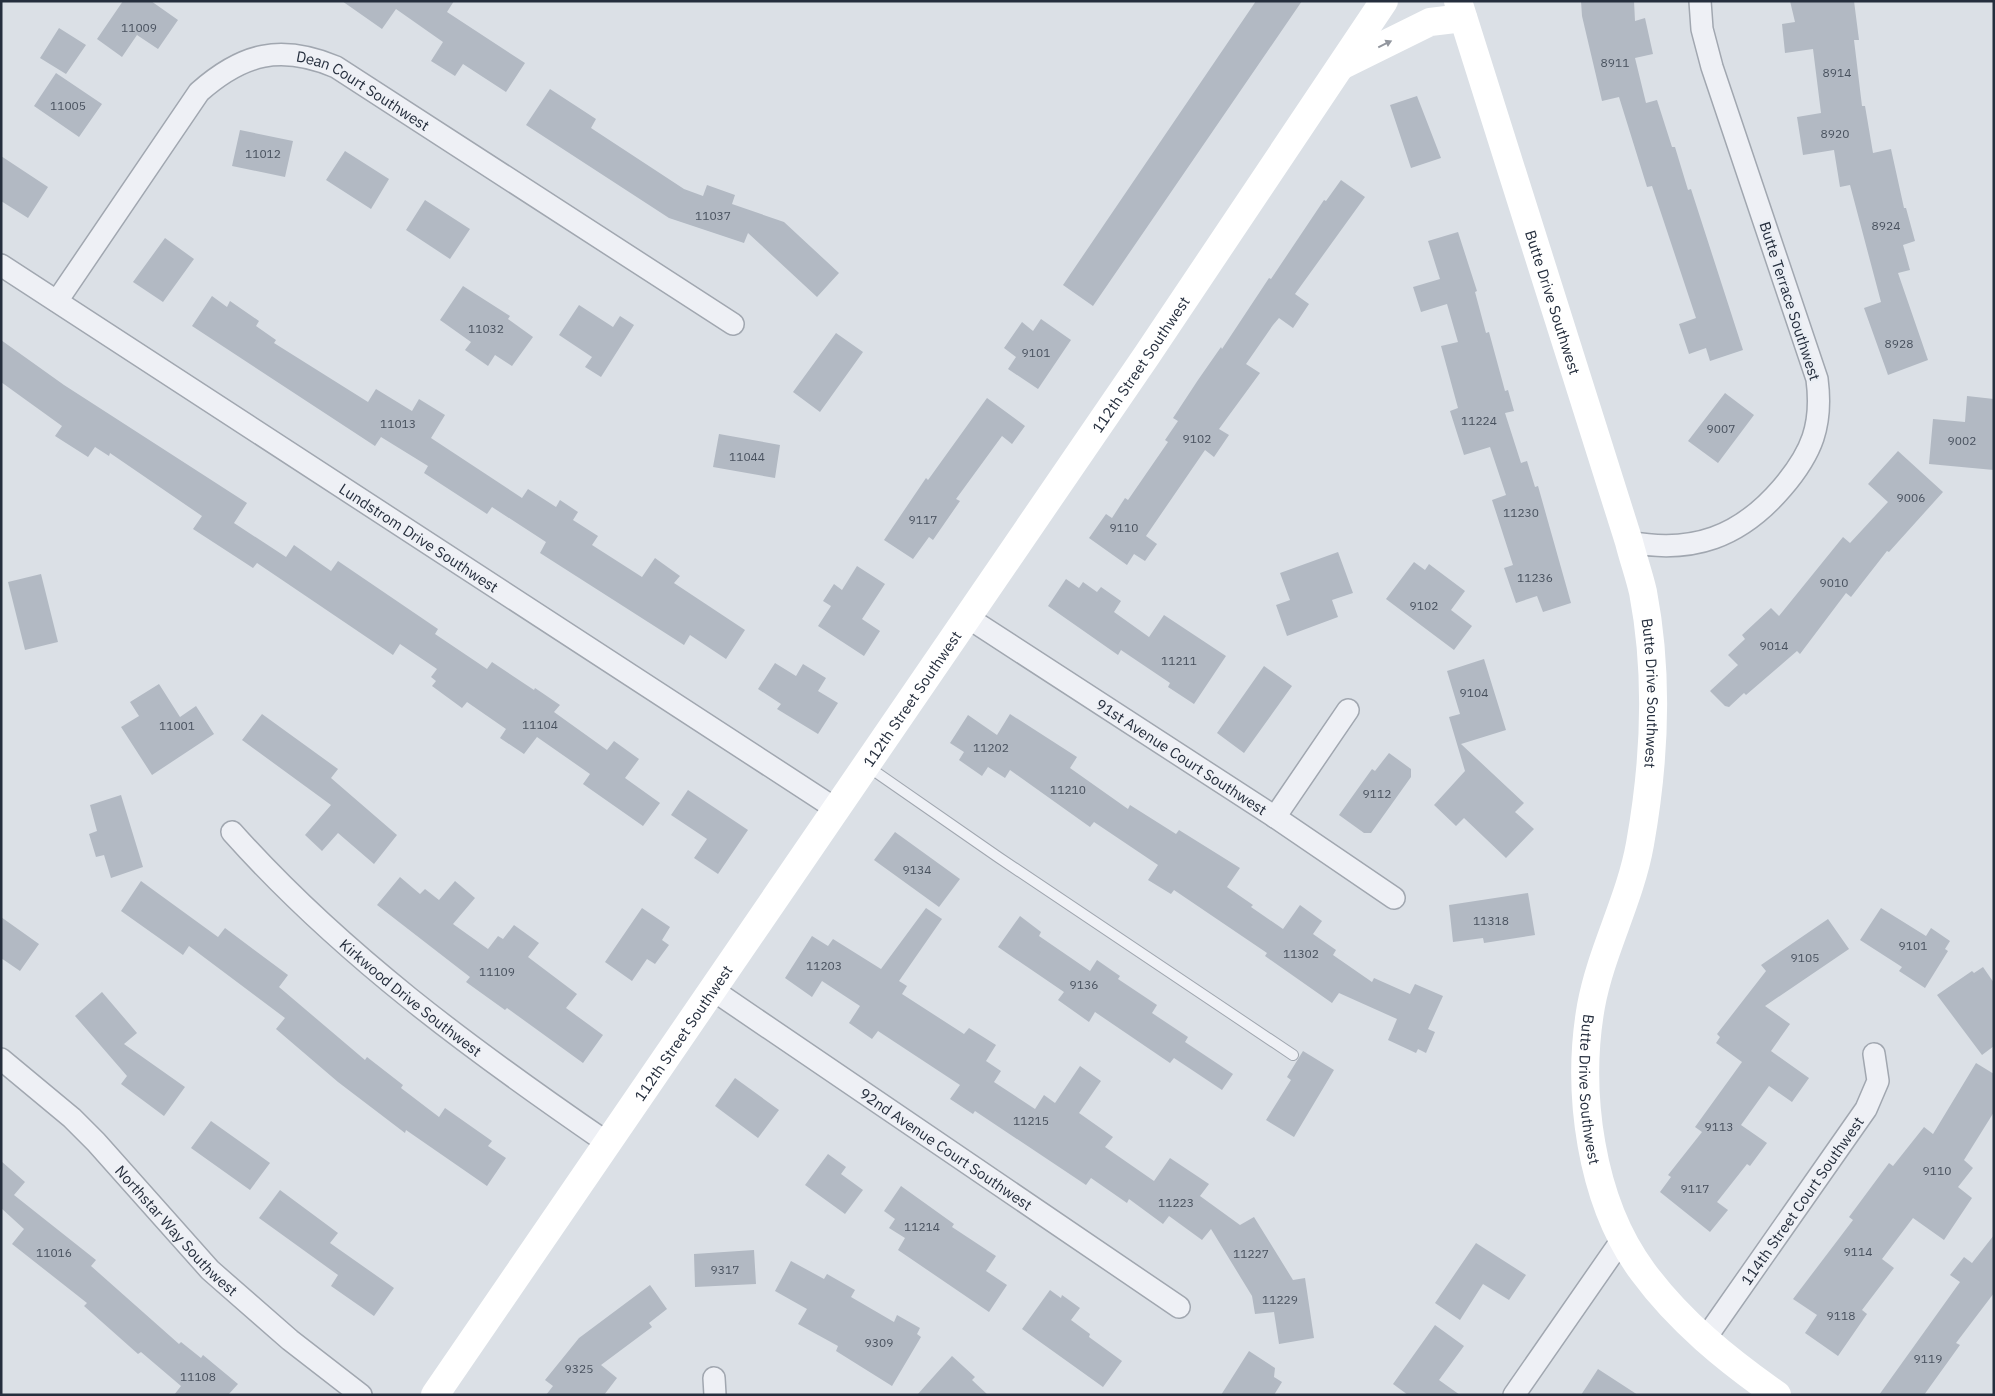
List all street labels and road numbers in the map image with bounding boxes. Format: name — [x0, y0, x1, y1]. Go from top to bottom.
street label: Dean Court Southwest — [295, 46, 433, 135]
street label: Butte Terrace Southwest — [1755, 219, 1825, 383]
street label: Butte Drive Southwest — [1522, 228, 1585, 377]
street label: 112th Street Southwest — [1087, 292, 1193, 436]
street label: Lundstrom Drive Southwest — [336, 479, 502, 596]
street label: Butte Drive Southwest — [1638, 617, 1663, 769]
street label: 112th Street Southwest — [859, 627, 965, 770]
street label: 91st Avenue Court Southwest — [1093, 694, 1271, 819]
street label: Kirkwood Drive Southwest — [336, 934, 486, 1060]
street label: 112th Street Southwest — [630, 961, 736, 1104]
street label: Butte Drive Southwest — [1576, 1013, 1605, 1166]
street label: 92nd Avenue Court Southwest — [856, 1083, 1036, 1214]
street label: 114th Street Court Southwest — [1736, 1113, 1867, 1288]
street label: Northstar Way Southwest — [111, 1161, 242, 1300]

